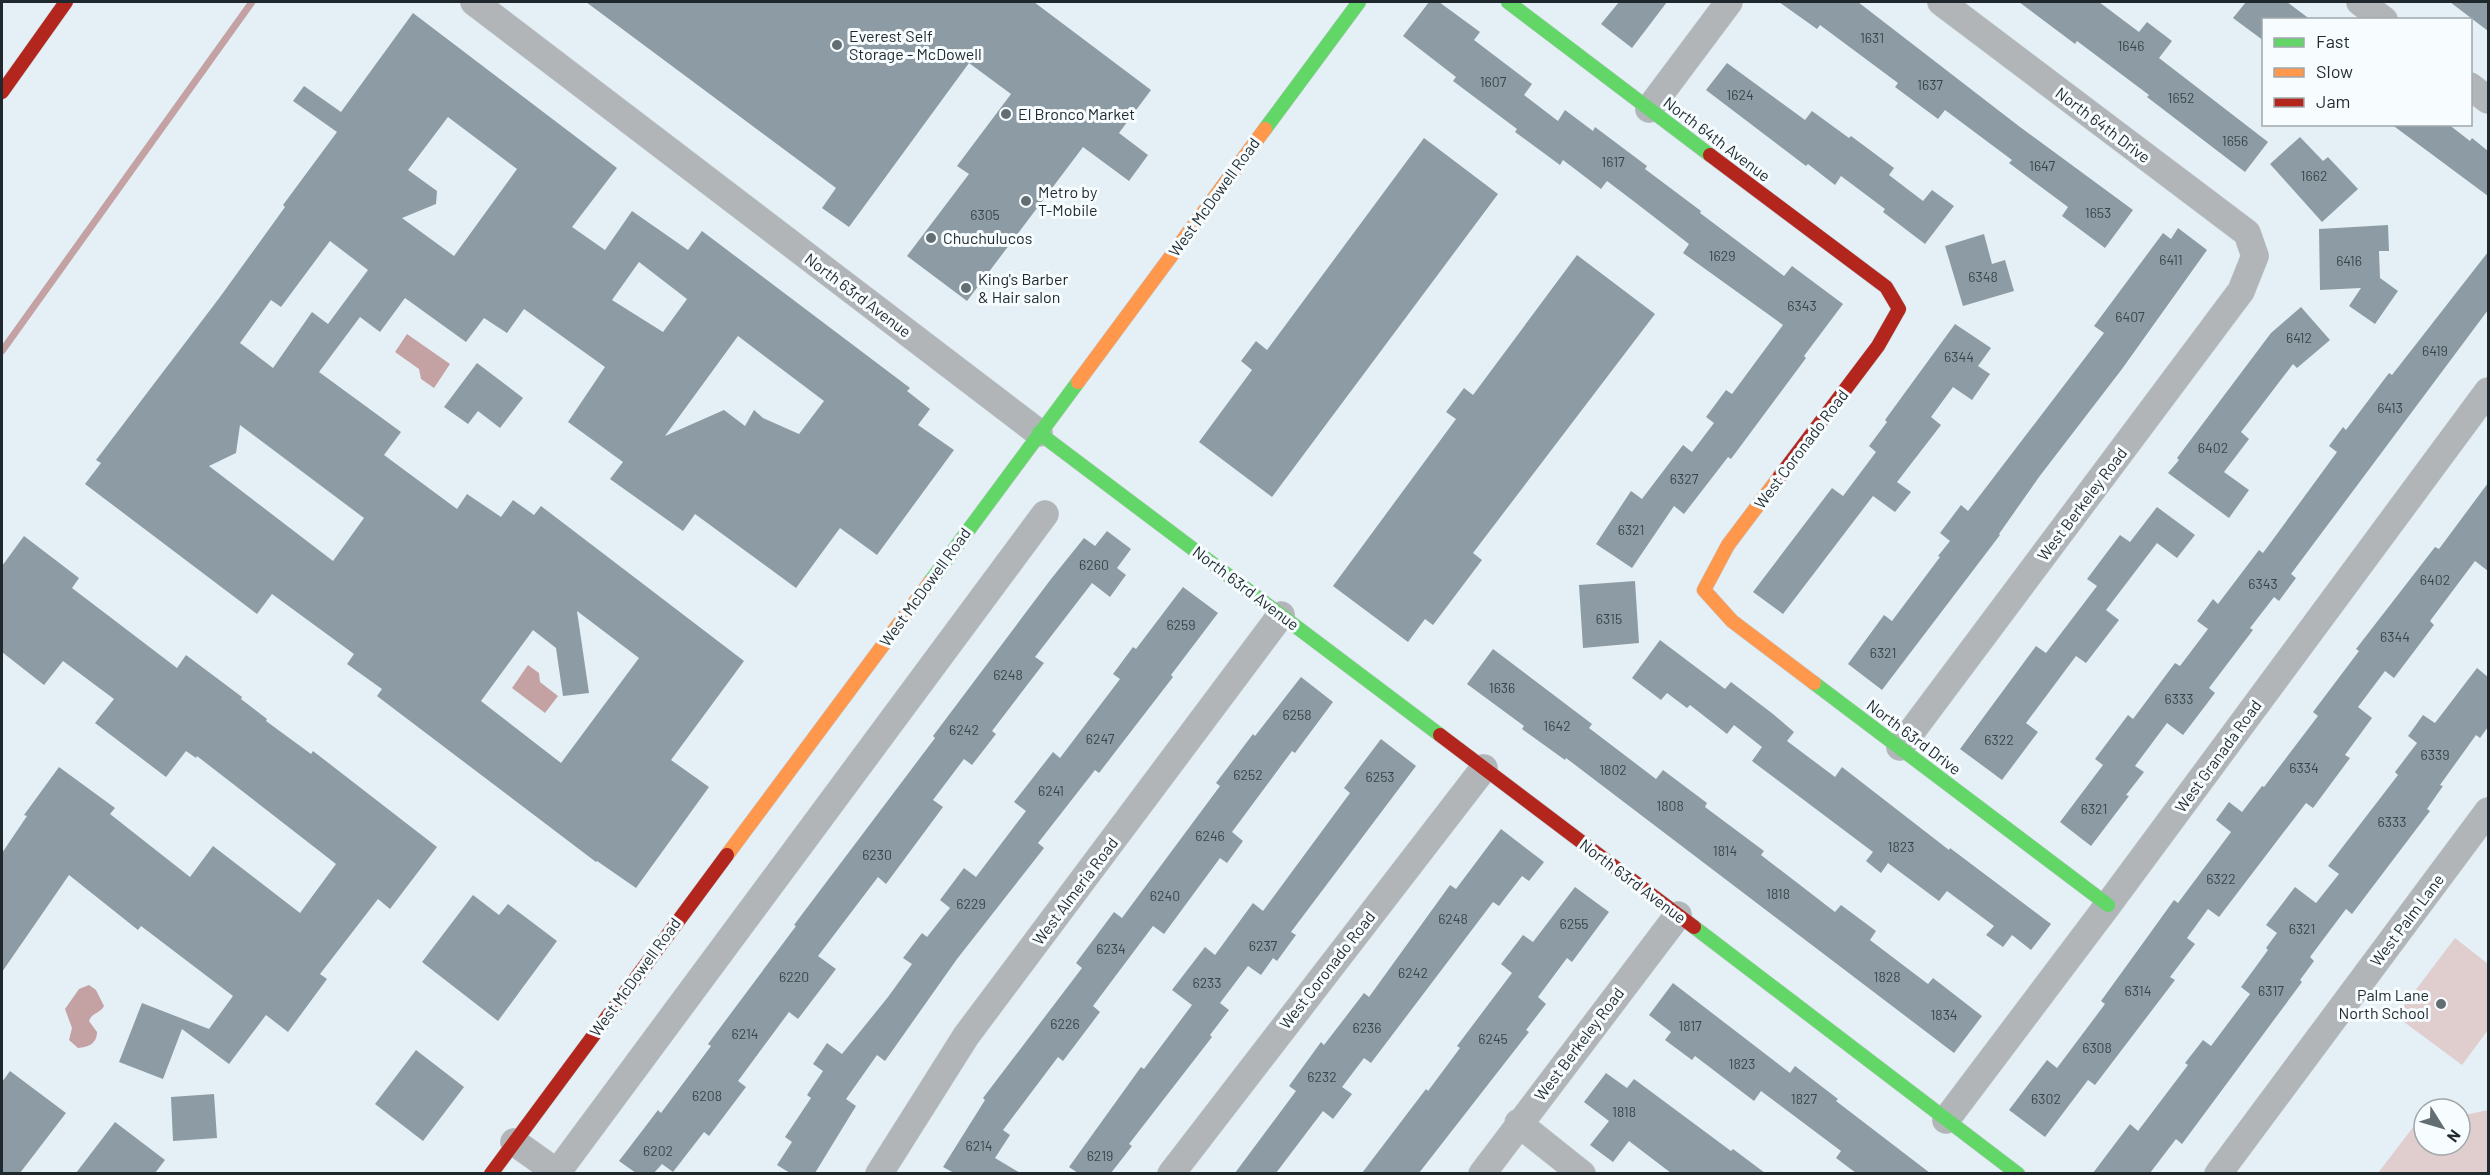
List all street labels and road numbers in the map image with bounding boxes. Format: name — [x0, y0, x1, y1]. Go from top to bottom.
street label: North 64th Drive — [2052, 83, 2154, 166]
street label: North 64th Avenue — [1660, 92, 1774, 185]
street label: West McDowell Road — [1164, 134, 1263, 260]
street label: North 63rd Avenue — [801, 248, 915, 341]
street label: West Coronado Road — [1750, 385, 1852, 512]
street label: West Berkeley Road — [2033, 443, 2130, 564]
street label: West McDowell Road — [875, 524, 974, 650]
street label: North 63rd Avenue — [1189, 541, 1303, 634]
street label: North 63rd Drive — [1863, 695, 1965, 778]
street label: West Granada Road — [2170, 696, 2265, 816]
street label: West Almeria Road — [1028, 833, 1121, 948]
street label: North 63rd Avenue — [1576, 834, 1690, 927]
street label: West Palm Lane — [2366, 870, 2447, 969]
street label: West Coronado Road — [1275, 907, 1378, 1032]
street label: West McDowell Road — [585, 914, 684, 1040]
street label: West Berkeley Road — [1530, 983, 1627, 1104]

